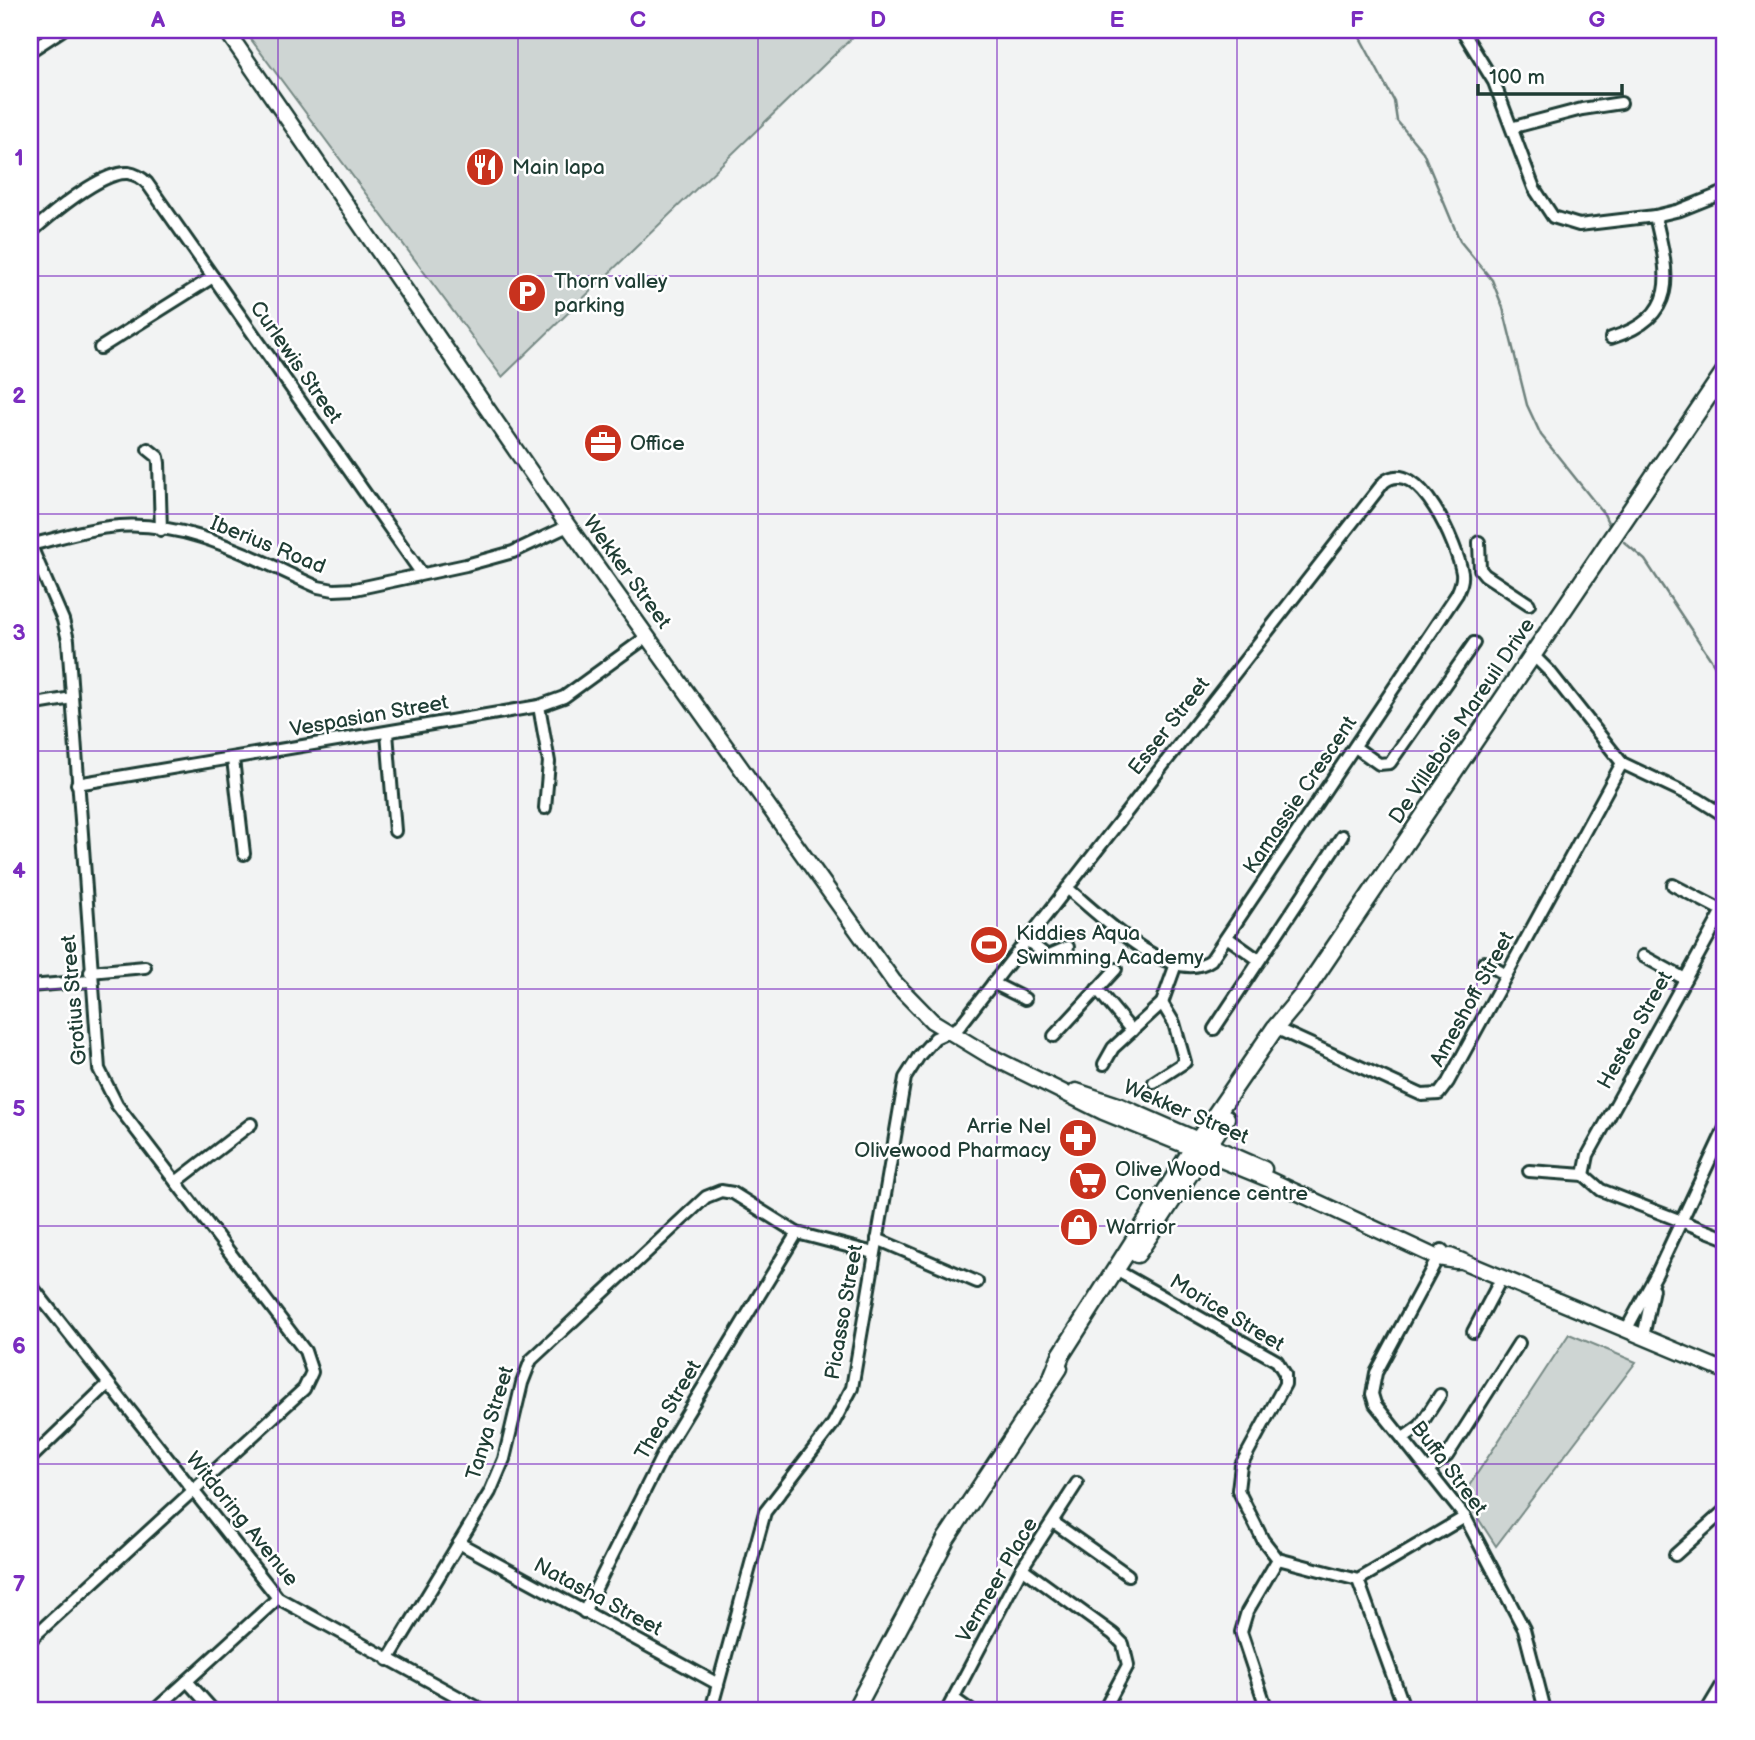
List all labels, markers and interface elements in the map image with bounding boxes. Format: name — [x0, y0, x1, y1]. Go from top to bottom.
text: A — [150, 6, 166, 34]
text: B — [390, 6, 406, 34]
text: C — [630, 6, 646, 34]
text: D — [870, 6, 886, 34]
text: E — [1110, 6, 1125, 34]
text: F — [1350, 6, 1364, 34]
text: G — [1589, 6, 1606, 34]
scale bar — [1478, 52, 1622, 96]
text: 100 m — [1489, 65, 1545, 90]
text: 1 — [14, 144, 24, 172]
restaurant icon: Main lapa — [464, 146, 506, 188]
place label: Main lapa — [512, 155, 605, 180]
place label: Thorn valley parking — [554, 269, 668, 318]
parking icon: Thorn valley parking — [506, 272, 548, 314]
street label: Curlewis Street — [245, 296, 348, 428]
text: 2 — [12, 382, 26, 410]
office icon: Office — [582, 422, 624, 464]
place label: Office — [630, 431, 685, 456]
street label: Iberius Road — [207, 511, 329, 579]
street label: Wekker Street — [578, 511, 677, 634]
street label: De Villebois Mareuil Drive — [1384, 613, 1540, 829]
text: 3 — [12, 619, 26, 647]
street label: Esser Street — [1123, 672, 1215, 780]
street label: Vespasian Street — [288, 690, 451, 742]
street label: Kamassie Crescent — [1238, 711, 1362, 879]
text: 4 — [12, 857, 26, 885]
place label: Kiddies Aqua Swimming Academy — [1016, 921, 1204, 970]
sports icon: Kiddies Aqua Swimming Academy — [968, 924, 1010, 966]
street label: Ameshoff Street — [1425, 927, 1520, 1071]
street label: Grotius Street — [56, 933, 92, 1066]
street label: Hestea Street — [1592, 966, 1678, 1093]
street label: Wekker Street — [1120, 1074, 1253, 1150]
text: 5 — [12, 1095, 26, 1123]
place label: Arrie Nel Olivewood Pharmacy — [854, 1114, 1052, 1163]
pharmacy icon: Arrie Nel Olivewood Pharmacy — [1057, 1117, 1099, 1159]
place label: Olive Wood Convenience centre — [1115, 1157, 1308, 1206]
supermarket icon: Olive Wood Convenience centre — [1067, 1160, 1109, 1202]
shop icon: Warrior — [1058, 1206, 1100, 1248]
place label: Warrior — [1106, 1215, 1176, 1240]
street label: Picasso Street — [820, 1242, 868, 1382]
street label: Morice Street — [1165, 1269, 1289, 1357]
text: 6 — [12, 1332, 26, 1360]
street label: Thea Street — [629, 1355, 707, 1464]
street label: Tanya Street — [461, 1362, 519, 1483]
street label: Buffa Street — [1405, 1416, 1493, 1520]
street label: Witdoring Avenue — [180, 1447, 304, 1591]
street label: Vermeer Place — [951, 1513, 1043, 1647]
street label: Natasha Street — [529, 1553, 667, 1642]
text: 7 — [13, 1570, 26, 1598]

